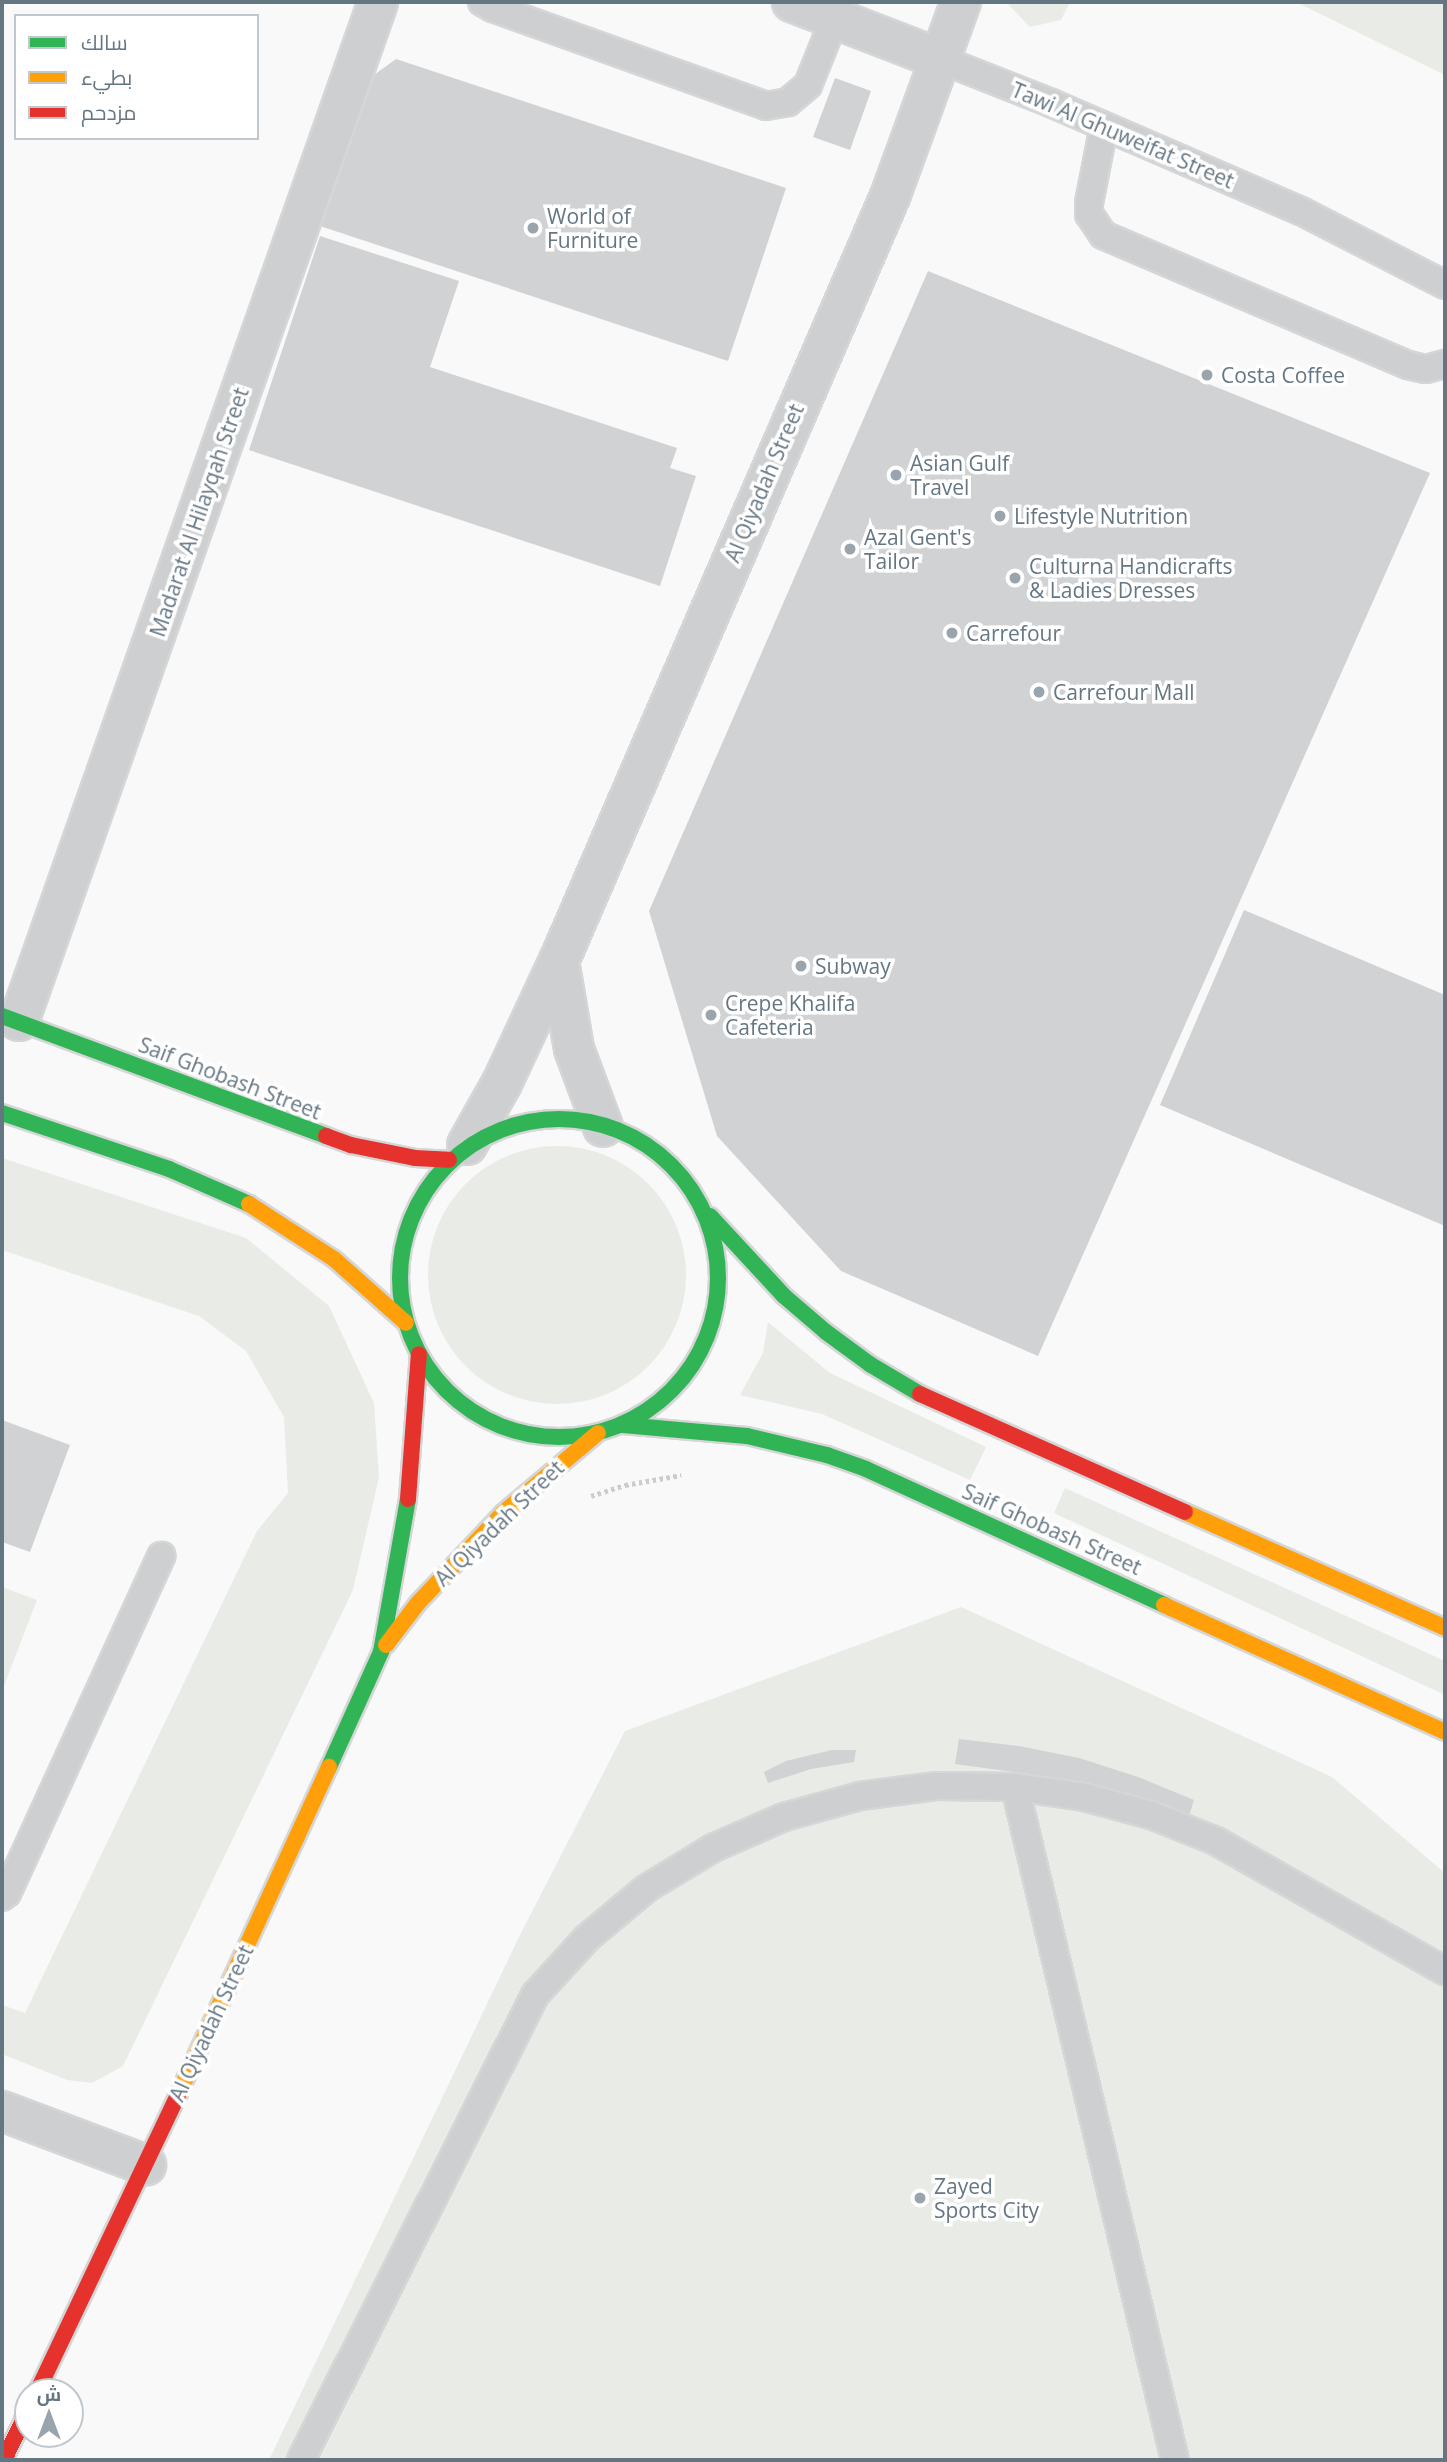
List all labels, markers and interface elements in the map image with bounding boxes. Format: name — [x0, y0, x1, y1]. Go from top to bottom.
legend — [14, 14, 259, 140]
text: سالك — [81, 28, 128, 56]
text: بطيء — [81, 63, 132, 91]
street label: Tawi Al Ghuweifat Street — [1008, 77, 1238, 193]
text: مزدحم — [81, 98, 136, 126]
place label: World of Furniture — [547, 203, 638, 253]
marker: World of Furniture — [525, 220, 541, 236]
place label: Costa Coffee — [1221, 362, 1345, 388]
marker: Costa Coffee — [1199, 367, 1215, 383]
street label: Madarat Al Hilayqah Street — [144, 384, 254, 640]
street label: Al Qiyadah Street — [719, 400, 809, 566]
place label: Asian Gulf Travel — [910, 450, 1009, 500]
marker: Asian Gulf Travel — [888, 467, 904, 483]
place label: Lifestyle Nutrition — [1014, 503, 1188, 529]
marker: Lifestyle Nutrition — [992, 508, 1008, 524]
place label: Azal Gent's Tailor — [864, 524, 972, 574]
marker: Azal Gent's Tailor — [842, 541, 858, 557]
place label: Culturna Handicrafts & Ladies Dresses — [1029, 553, 1232, 603]
marker: Culturna Handicrafts & Ladies Dresses — [1007, 570, 1023, 586]
place label: Carrefour — [966, 620, 1061, 646]
marker: Carrefour — [944, 625, 960, 641]
place label: Carrefour Mall — [1053, 679, 1195, 705]
marker: Carrefour Mall — [1031, 684, 1047, 700]
place label: Subway — [815, 953, 891, 979]
marker: Subway — [793, 958, 809, 974]
place label: Crepe Khalifa Cafeteria — [725, 990, 855, 1040]
marker: Crepe Khalifa Cafeteria — [703, 1007, 719, 1023]
street label: Saif Ghobash Street — [135, 1032, 325, 1124]
street label: Al Qiyadah Street — [429, 1455, 569, 1591]
street label: Saif Ghobash Street — [959, 1478, 1145, 1580]
street label: Al Qiyadah Street — [164, 1941, 258, 2105]
place label: Zayed Sports City — [934, 2173, 1039, 2223]
marker: Zayed Sports City — [912, 2190, 928, 2206]
north arrow — [14, 2378, 84, 2448]
text: ش — [37, 2381, 61, 2407]

